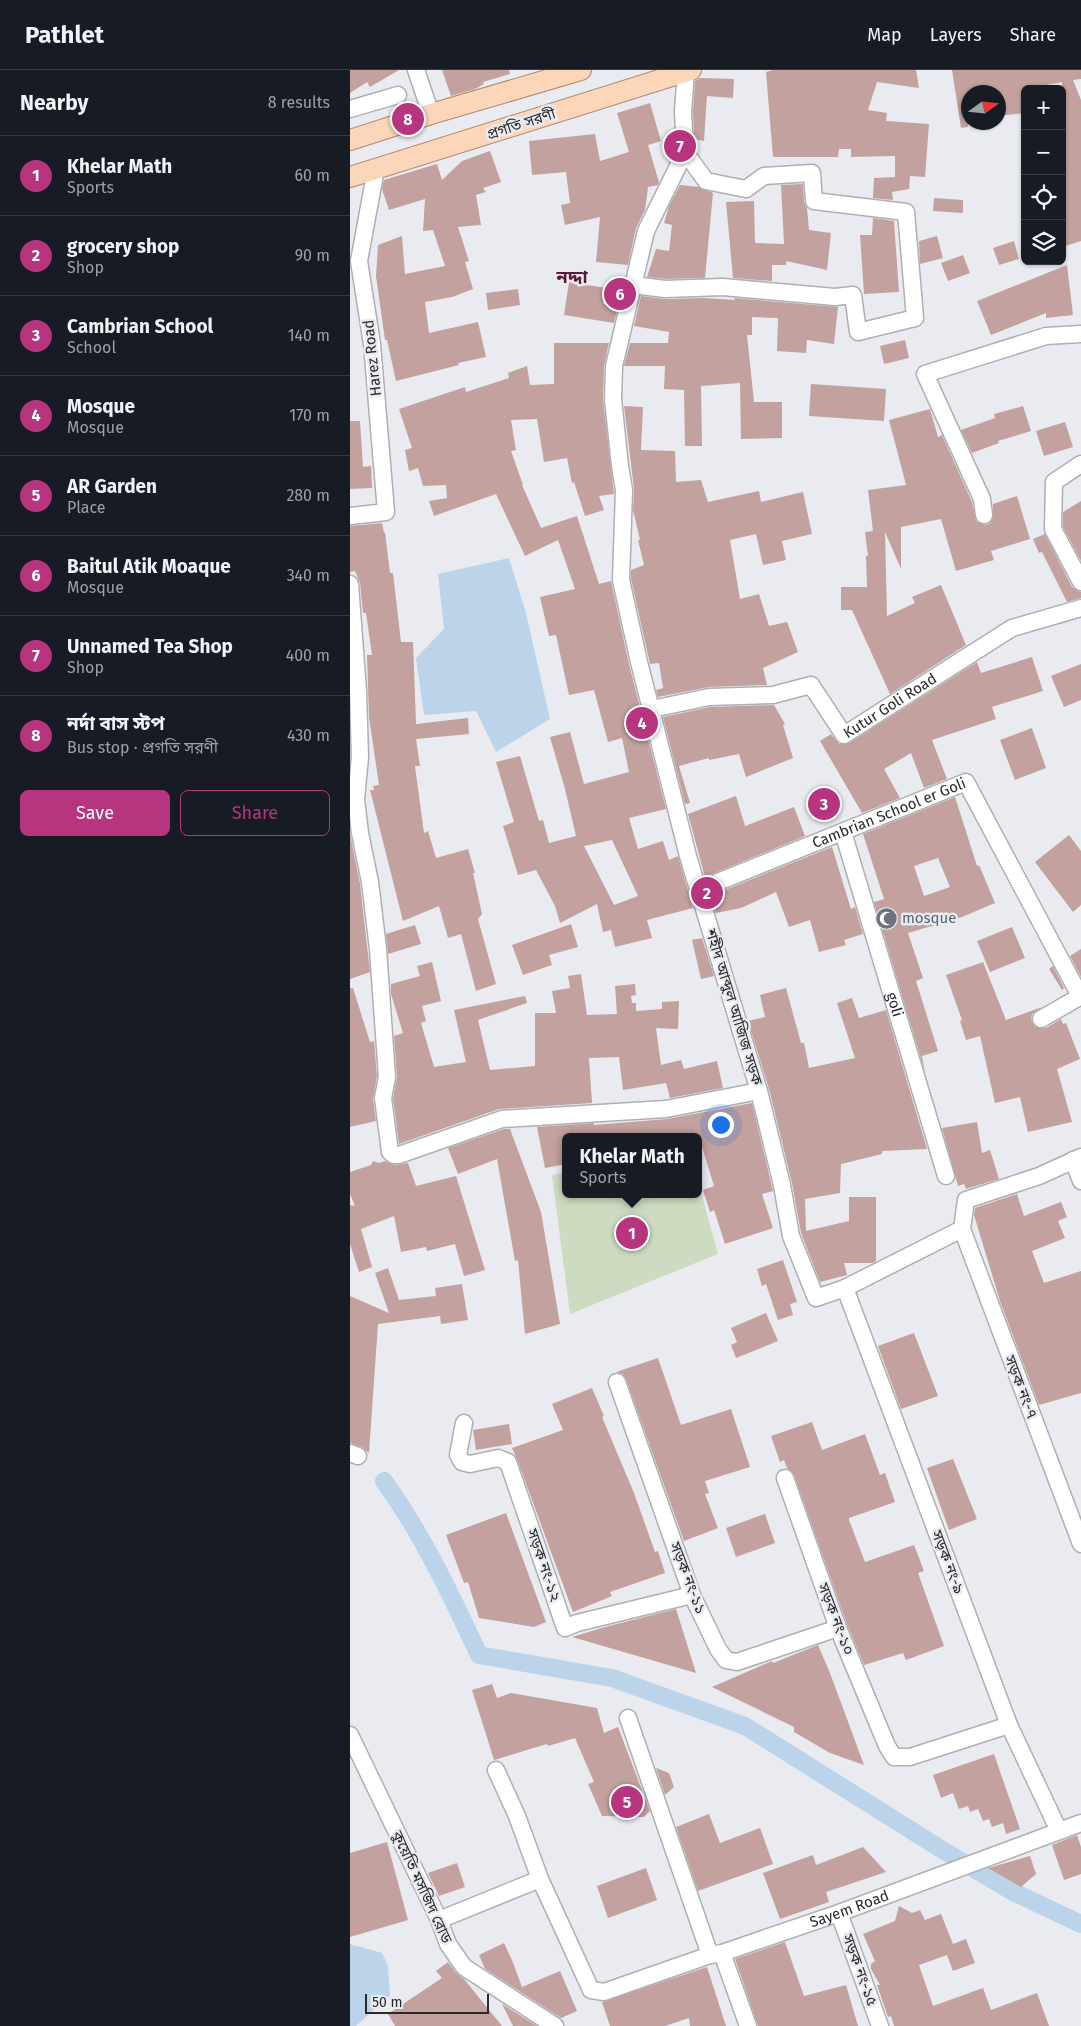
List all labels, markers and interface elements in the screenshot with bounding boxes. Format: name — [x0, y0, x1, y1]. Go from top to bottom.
text: Pathlet — [25, 21, 104, 49]
text: Map — [867, 24, 902, 46]
text: Layers — [930, 24, 982, 46]
text: Share — [1010, 24, 1056, 46]
north arrow — [961, 85, 1006, 130]
map controls — [1021, 85, 1066, 265]
button: + — [1021, 85, 1066, 130]
text: Nearby — [20, 90, 88, 116]
text: 8 results — [268, 93, 330, 112]
pin: 8 — [392, 100, 424, 138]
street label: প্রগতি সরণী — [484, 104, 559, 144]
pin: 7 — [664, 127, 696, 165]
button: − — [1021, 130, 1066, 175]
text: Khelar Math — [67, 155, 172, 178]
text: 1 — [32, 166, 40, 185]
text: 60 m — [295, 166, 330, 185]
button: locate — [1021, 175, 1066, 220]
text: Sports — [67, 178, 114, 197]
button: layers — [1021, 220, 1066, 265]
text: grocery shop — [67, 235, 179, 258]
text: 2 — [32, 246, 40, 265]
text: 90 m — [295, 246, 330, 265]
text: Shop — [67, 258, 104, 277]
district label: নদ্দা — [555, 266, 588, 288]
pin: 6 — [604, 275, 636, 313]
text: Cambrian School — [67, 315, 213, 338]
street label: Harez Road — [359, 319, 385, 397]
text: 3 — [32, 326, 40, 345]
text: 140 m — [288, 326, 330, 345]
text: School — [67, 338, 116, 357]
text: Mosque — [67, 395, 135, 418]
text: 4 — [31, 406, 41, 425]
text: 170 m — [289, 406, 330, 425]
text: Mosque — [67, 418, 124, 437]
text: AR Garden — [67, 475, 157, 498]
text: 5 — [32, 486, 40, 505]
text: 280 m — [286, 486, 330, 505]
text: Place — [67, 498, 106, 517]
text: Baitul Atik Moaque — [67, 555, 231, 578]
text: 6 — [31, 566, 41, 585]
text: 340 m — [287, 566, 330, 585]
text: Mosque — [67, 578, 124, 597]
text: Unnamed Tea Shop — [67, 635, 233, 658]
text: 7 — [32, 646, 40, 665]
text: 400 m — [286, 646, 330, 665]
text: Shop — [67, 658, 104, 677]
street label: Kutur Goli Road — [840, 669, 940, 742]
pin: 4 — [626, 704, 658, 742]
text: নর্দা বাস স্টপ — [67, 712, 165, 735]
text: 8 — [31, 726, 41, 745]
text: 430 m — [287, 726, 330, 745]
text: Bus stop · প্রগতি সরণী — [67, 738, 218, 757]
street label: Cambrian School er Goli — [810, 774, 969, 852]
pin: 3 — [808, 785, 840, 823]
button: Save — [20, 790, 170, 836]
button: Share — [180, 790, 330, 836]
pin: 2 — [691, 874, 723, 912]
mosque icon: mosque — [874, 906, 898, 930]
place label: mosque — [902, 909, 957, 927]
street label: শহীদ আব্দুল আজিজ সড়ক — [701, 926, 767, 1088]
street label: goli — [882, 990, 907, 1019]
your location — [708, 1112, 734, 1138]
popup — [562, 1133, 702, 1198]
text: Khelar Math — [579, 1145, 685, 1168]
text: Sports — [579, 1168, 626, 1187]
pin: 1 — [616, 1214, 648, 1252]
street label: সড়ক নং-৭ — [1000, 1352, 1041, 1421]
street label: সড়ক নং-১২ — [523, 1525, 565, 1604]
street label: সড়ক নং-৯ — [927, 1527, 968, 1596]
street label: সড়ক নং-১১ — [666, 1539, 710, 1616]
street label: সড়ক নং-১০ — [814, 1580, 858, 1657]
pin: 5 — [611, 1783, 643, 1821]
street label: কুয়েতি মসজিদ রোড — [388, 1827, 456, 1946]
street label: Sayem Road — [807, 1886, 891, 1931]
street label: সড়ক নং-১৫ — [838, 1931, 881, 2009]
scale bar — [365, 1991, 489, 2014]
text: 50 m — [372, 1994, 403, 2011]

